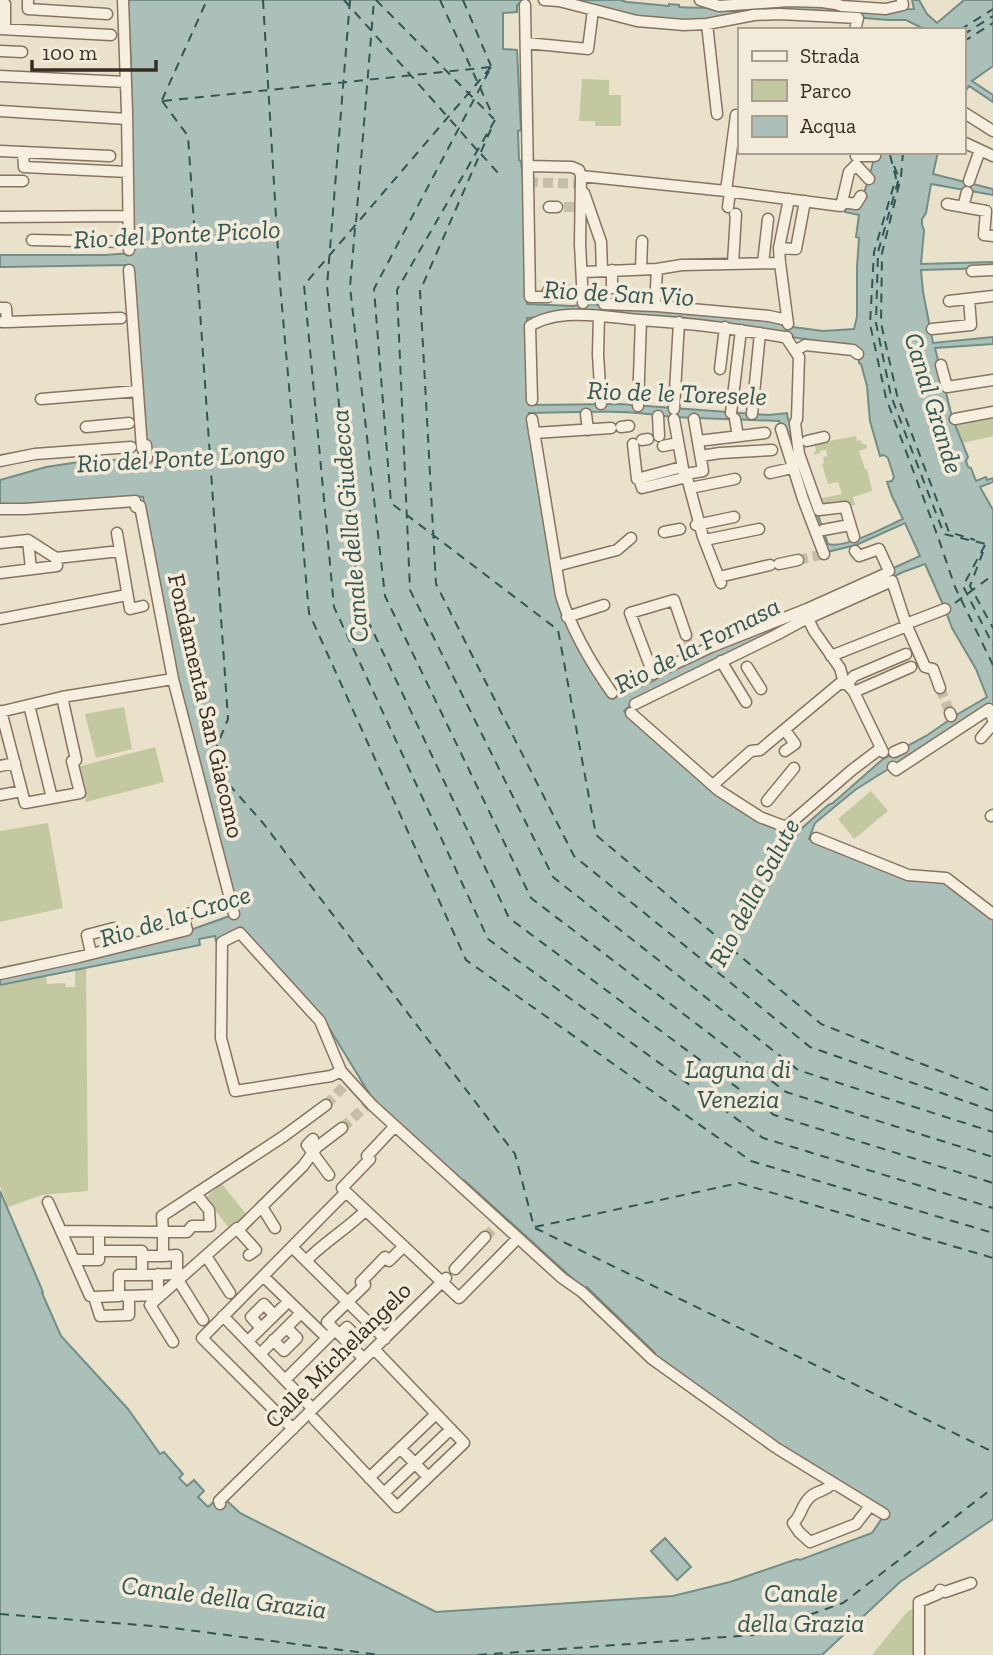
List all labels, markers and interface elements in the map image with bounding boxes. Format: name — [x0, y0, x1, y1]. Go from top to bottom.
scale bar — [32, 28, 156, 72]
legend — [738, 28, 965, 154]
text: 100 m — [42, 40, 97, 65]
text: Strada — [800, 43, 860, 68]
text: Parco — [800, 78, 851, 103]
text: Acqua — [800, 113, 856, 138]
water label: Rio del Ponte Picolo — [73, 213, 281, 255]
water label: Rio de San Vio — [543, 273, 695, 313]
water label: Canal Grande — [897, 329, 971, 477]
water label: Rio de le Toresele — [586, 374, 768, 412]
water label: Canale della Giudecca — [323, 408, 375, 644]
water label: Rio del Ponte Longo — [76, 437, 286, 479]
street label: Fondamenta San Giacomo — [162, 571, 251, 841]
water label: Rio de la Fornasa — [609, 590, 785, 700]
water label: Rio della Salute — [702, 812, 806, 972]
water label: Rio de la Croce — [96, 878, 254, 954]
water label: Laguna di Venezia — [685, 1053, 791, 1115]
street label: Calle Michelangelo — [258, 1275, 417, 1434]
water label: Canale della Grazia — [120, 1569, 328, 1625]
water label: Canale della Grazia — [738, 1577, 864, 1639]

